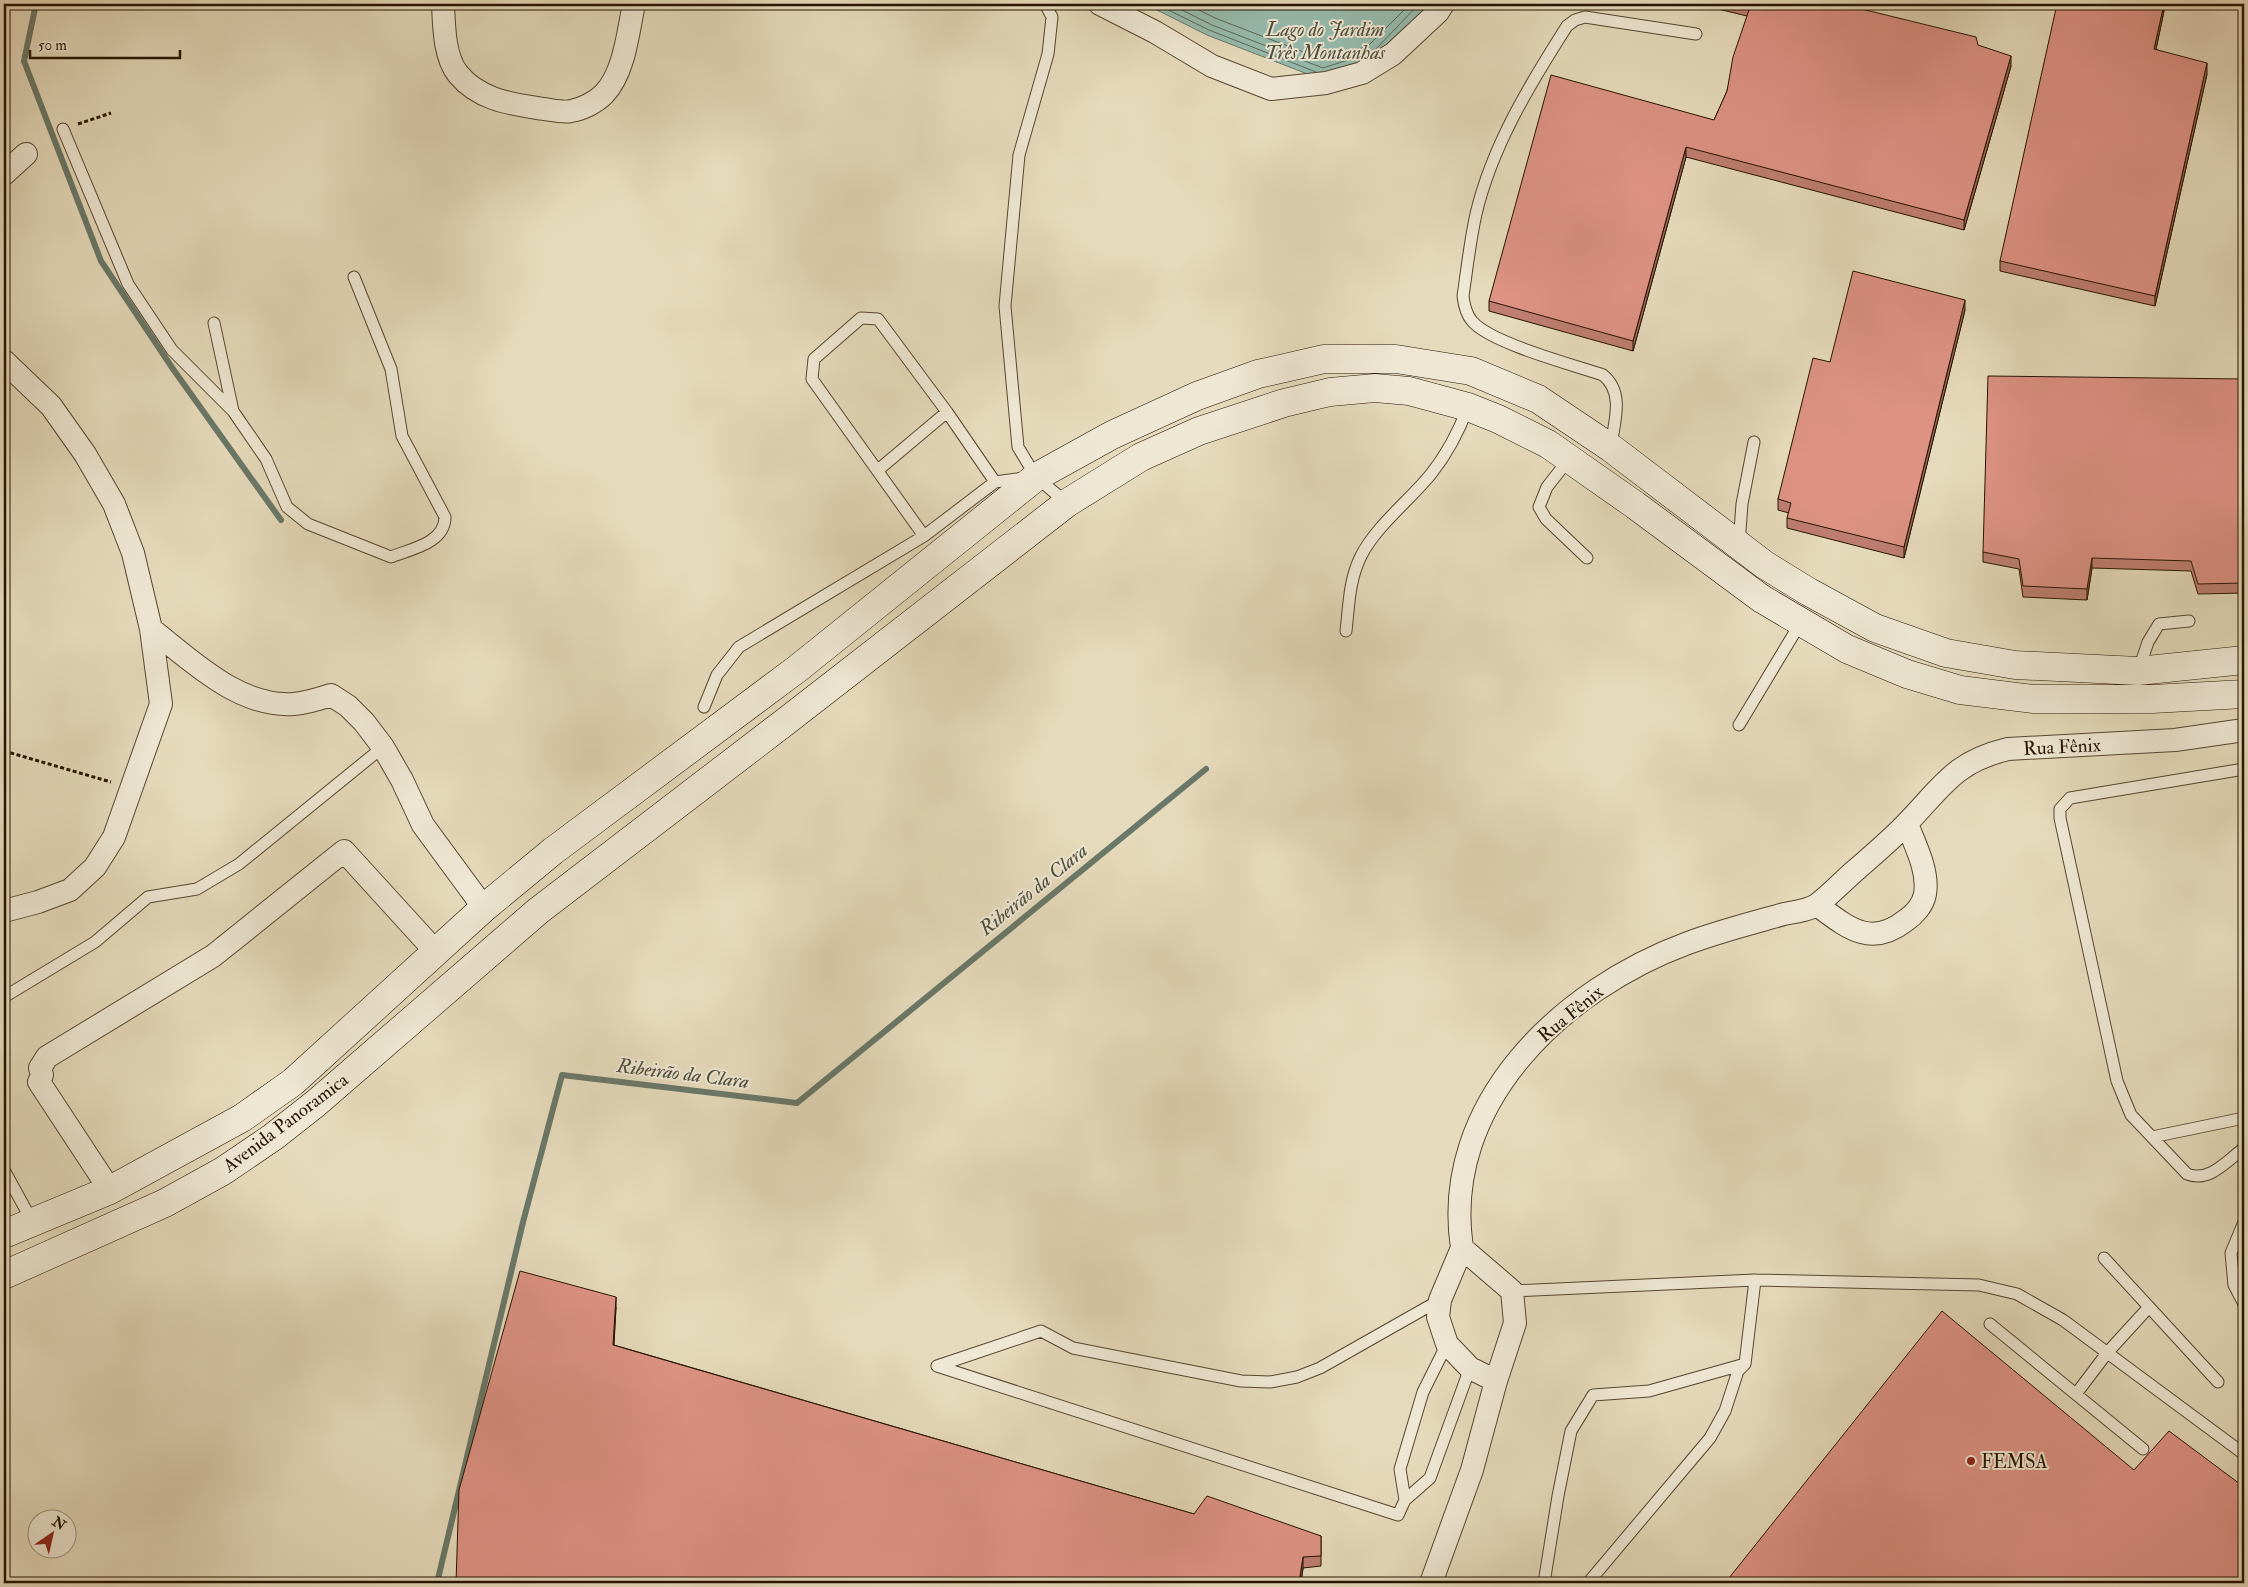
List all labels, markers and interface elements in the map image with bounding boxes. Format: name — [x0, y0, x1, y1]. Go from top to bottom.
water label: Lago do Jardim Três Montanhas — [1265, 17, 1385, 65]
scale bar — [30, 28, 180, 60]
text: 50 m — [38, 36, 67, 55]
street label: Rua Fênix — [2023, 733, 2102, 761]
water label: Ribeirão da Clara — [973, 838, 1093, 942]
street label: Rua Fênix — [1533, 980, 1609, 1048]
water label: Ribeirão da Clara — [614, 1053, 750, 1094]
street label: Avenida Panoramica — [217, 1068, 353, 1178]
place label: FEMSA — [1981, 1450, 2048, 1474]
marker: FEMSA — [1965, 1455, 1977, 1467]
north arrow — [28, 1510, 78, 1560]
text: N — [48, 1513, 69, 1534]

